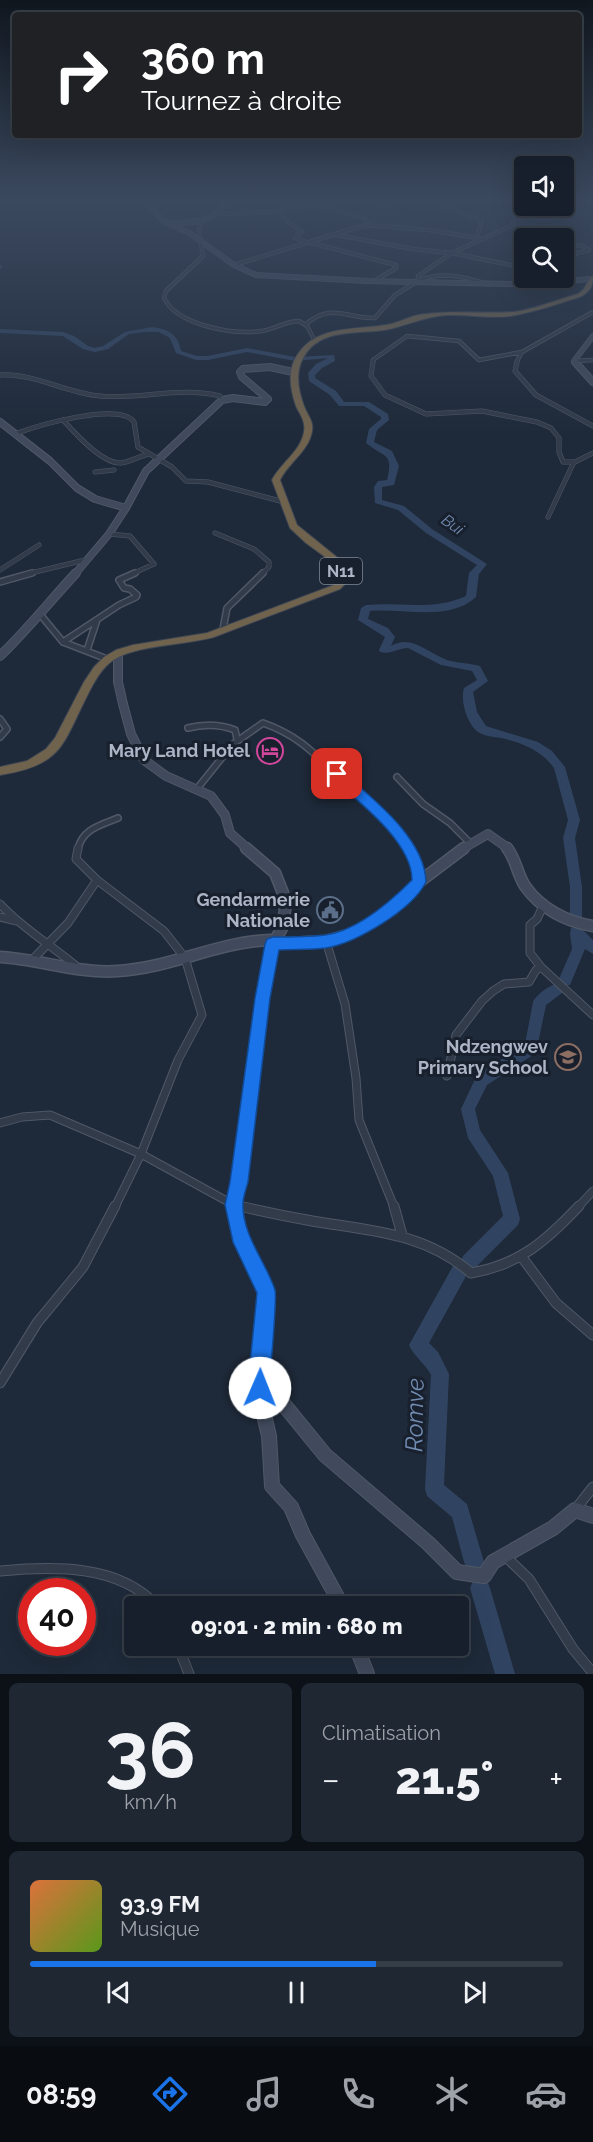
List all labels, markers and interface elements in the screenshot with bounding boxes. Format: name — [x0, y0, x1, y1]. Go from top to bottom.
text: 360 m — [141, 35, 265, 84]
icon: right — [42, 36, 120, 114]
text: Tournez à droite — [141, 85, 342, 116]
map controls — [514, 156, 574, 288]
button: sound — [514, 156, 574, 216]
button: search — [514, 228, 574, 288]
water label: Bui — [438, 510, 468, 539]
road number: N11 — [320, 558, 362, 584]
hotel icon: Mary Land Hotel — [255, 736, 285, 766]
place label: Mary Land Hotel — [109, 740, 250, 761]
pin — [311, 748, 362, 799]
icon: arrive — [320, 757, 353, 790]
place label: Gendarmerie Nationale — [197, 889, 310, 931]
public building icon: Gendarmerie Nationale — [315, 895, 345, 925]
place label: Ndzengwev Primary School — [418, 1036, 548, 1078]
school or university icon: Ndzengwev Primary School — [553, 1042, 583, 1072]
position arrow — [228, 1356, 292, 1420]
water label: Romve — [399, 1378, 430, 1452]
speed limit sign: 40 — [18, 1578, 96, 1656]
text: 09:01 · 2 min · 680 m — [190, 1613, 403, 1639]
text: 36 — [105, 1705, 196, 1796]
text: Climatisation — [322, 1721, 441, 1745]
text: 21.5° — [395, 1752, 494, 1805]
text: − — [322, 1760, 340, 1799]
text: + — [549, 1760, 563, 1799]
text: km/h — [124, 1790, 177, 1814]
text: 93.9 FM — [120, 1891, 200, 1917]
text: Musique — [120, 1917, 199, 1941]
icon: previous — [102, 1976, 135, 2009]
icon: pause — [280, 1976, 313, 2009]
icon: next — [458, 1976, 491, 2009]
icon: directions — [149, 2073, 191, 2115]
icon: music — [243, 2073, 285, 2115]
icon: phone — [337, 2073, 379, 2115]
icon: climate — [431, 2073, 473, 2115]
icon: car — [525, 2073, 567, 2115]
text: 08:59 — [26, 2079, 96, 2110]

